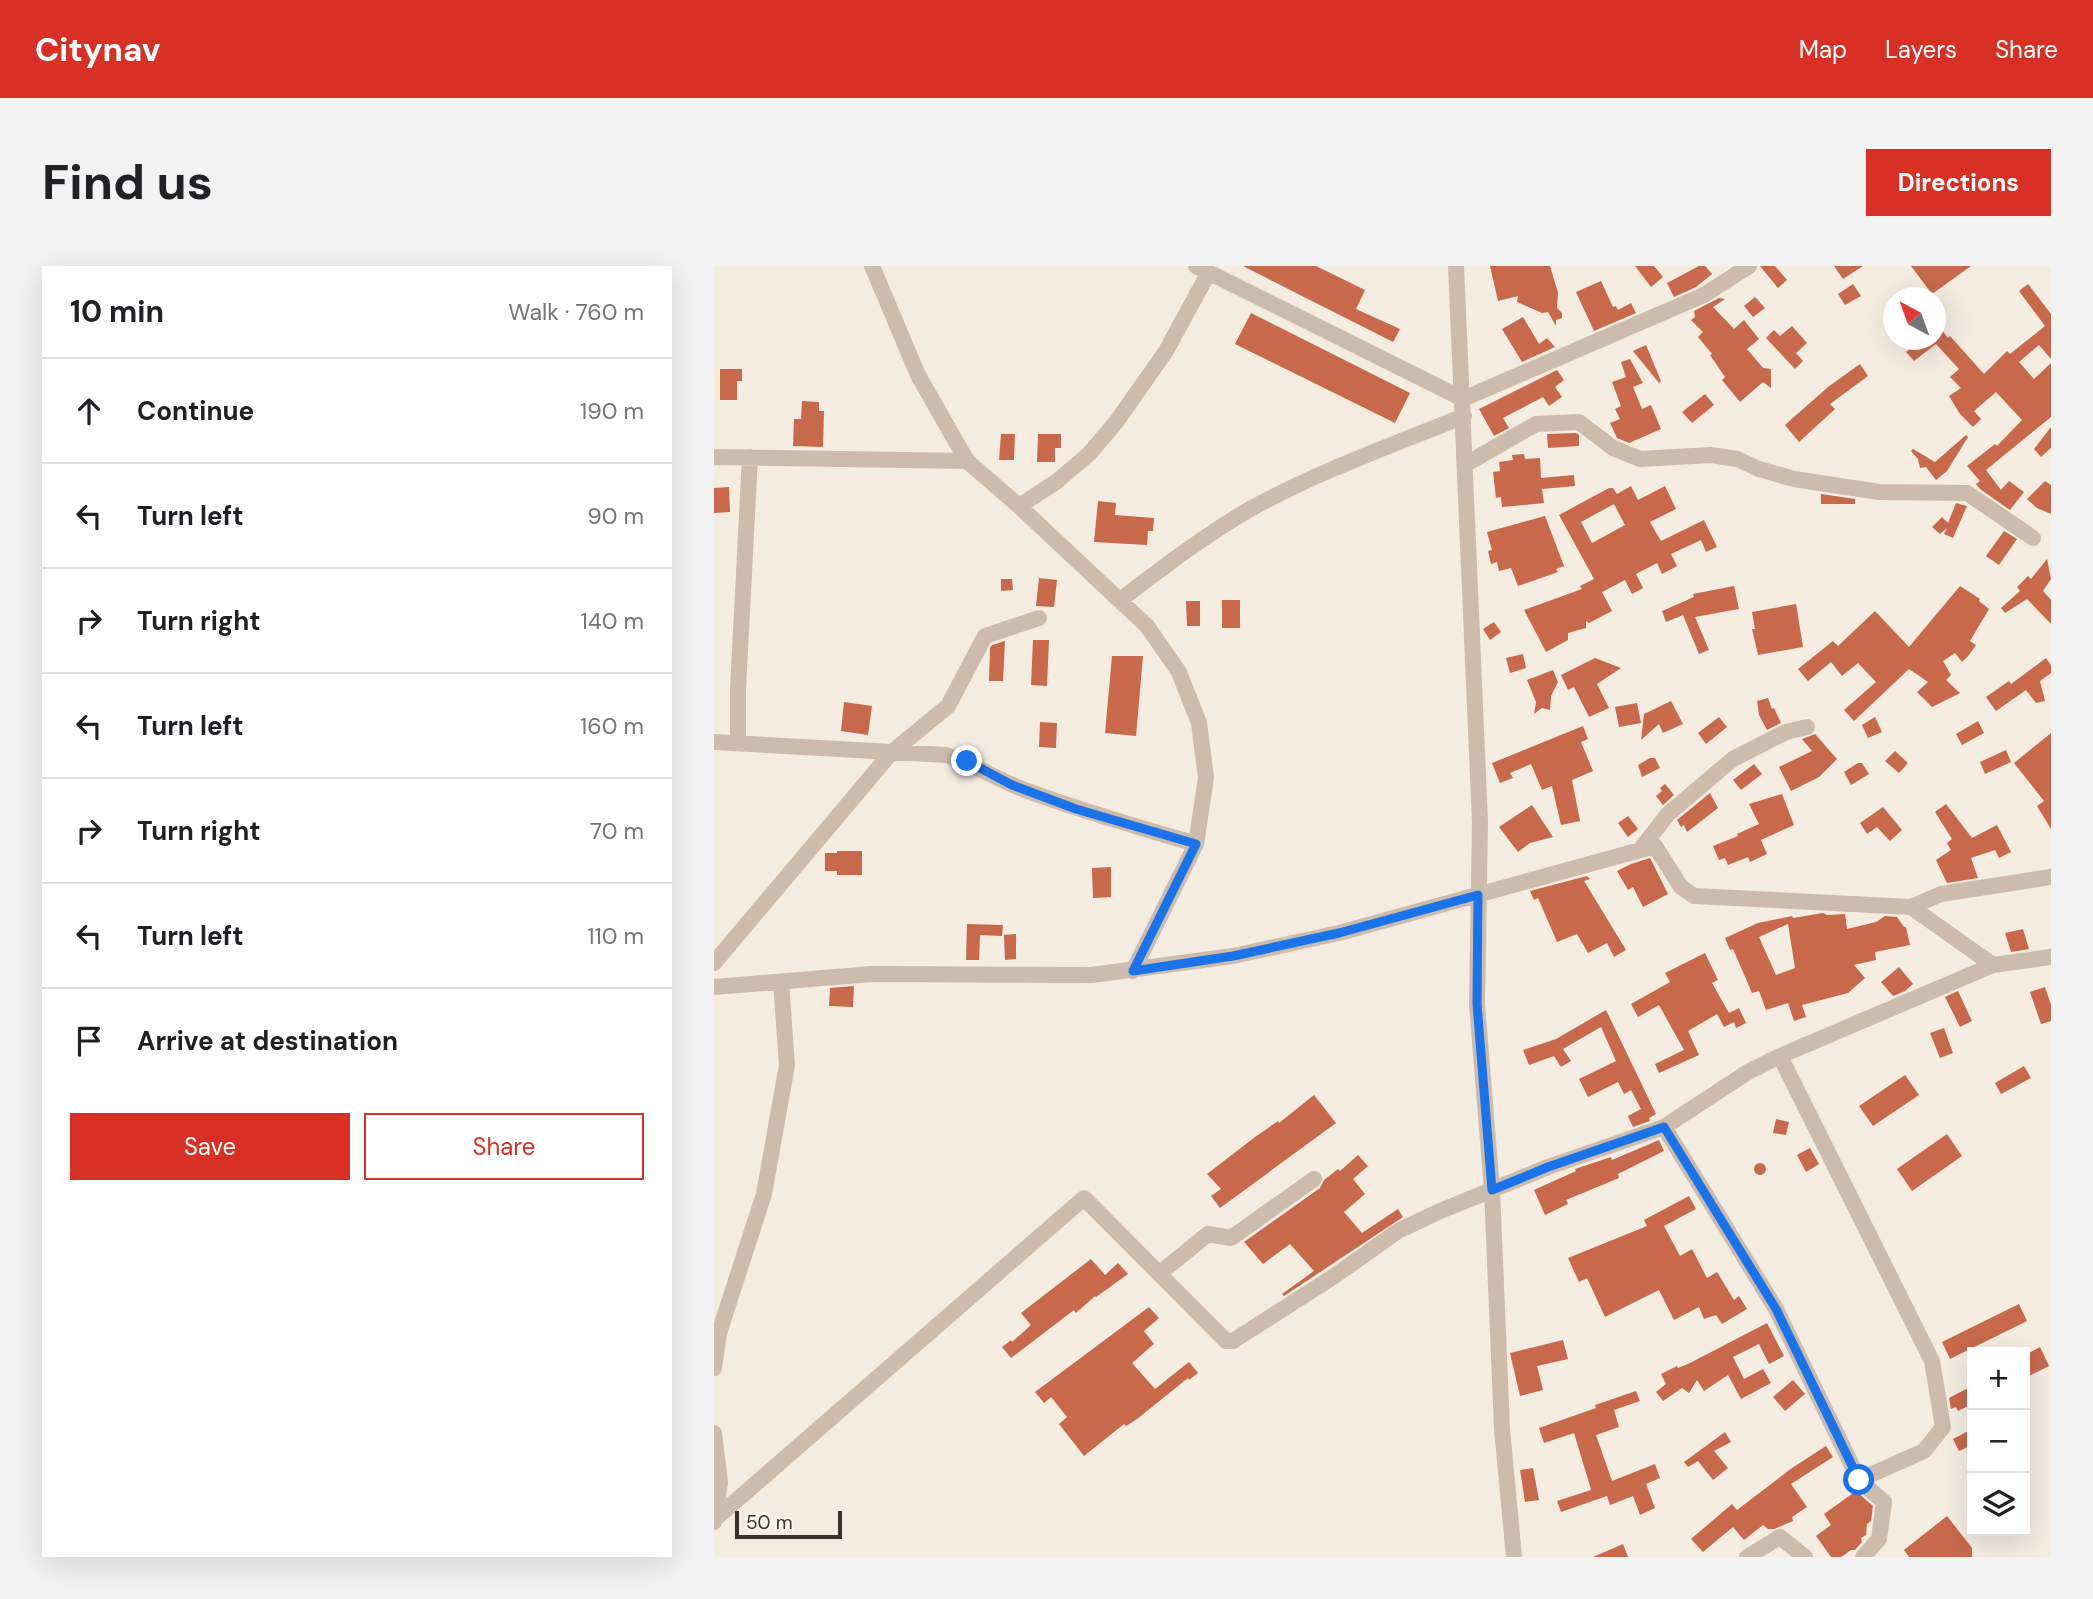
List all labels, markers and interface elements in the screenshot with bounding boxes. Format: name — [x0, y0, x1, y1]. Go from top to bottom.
text: Citynav — [35, 28, 160, 71]
text: Map — [1799, 34, 1847, 65]
text: Layers — [1885, 34, 1957, 65]
text: Share — [1995, 34, 2058, 65]
button: Directions — [1866, 149, 2051, 216]
text: Find us — [42, 150, 213, 214]
north arrow — [1883, 287, 1946, 350]
text: 10 min — [70, 292, 164, 331]
text: Walk · 760 m — [508, 297, 644, 327]
icon: ahead — [70, 392, 108, 430]
text: Continue — [137, 394, 254, 428]
text: 190 m — [580, 396, 644, 426]
icon: left — [70, 497, 108, 535]
text: Turn left — [137, 499, 244, 533]
text: 90 m — [587, 501, 644, 531]
icon: right — [70, 602, 108, 640]
text: Turn right — [137, 604, 261, 638]
text: 140 m — [581, 606, 644, 636]
icon: left — [70, 707, 108, 745]
text: Turn left — [137, 709, 244, 743]
text: 160 m — [580, 711, 644, 741]
route end — [951, 745, 982, 776]
icon: right — [70, 812, 108, 850]
text: Turn right — [137, 814, 261, 848]
text: 70 m — [590, 816, 644, 846]
icon: left — [70, 917, 108, 955]
text: Turn left — [137, 919, 244, 953]
text: 110 m — [587, 921, 644, 951]
icon: arrive — [70, 1022, 108, 1060]
text: Arrive at destination — [137, 1024, 398, 1058]
button: Save — [70, 1113, 350, 1180]
button: Share — [364, 1113, 644, 1180]
map controls — [1967, 1347, 2030, 1536]
button: + — [1967, 1347, 2030, 1410]
button: − — [1967, 1410, 2030, 1473]
route start — [1843, 1464, 1874, 1495]
button: layers — [1967, 1473, 2030, 1536]
scale bar — [735, 1508, 842, 1540]
text: 50 m — [746, 1510, 793, 1535]

